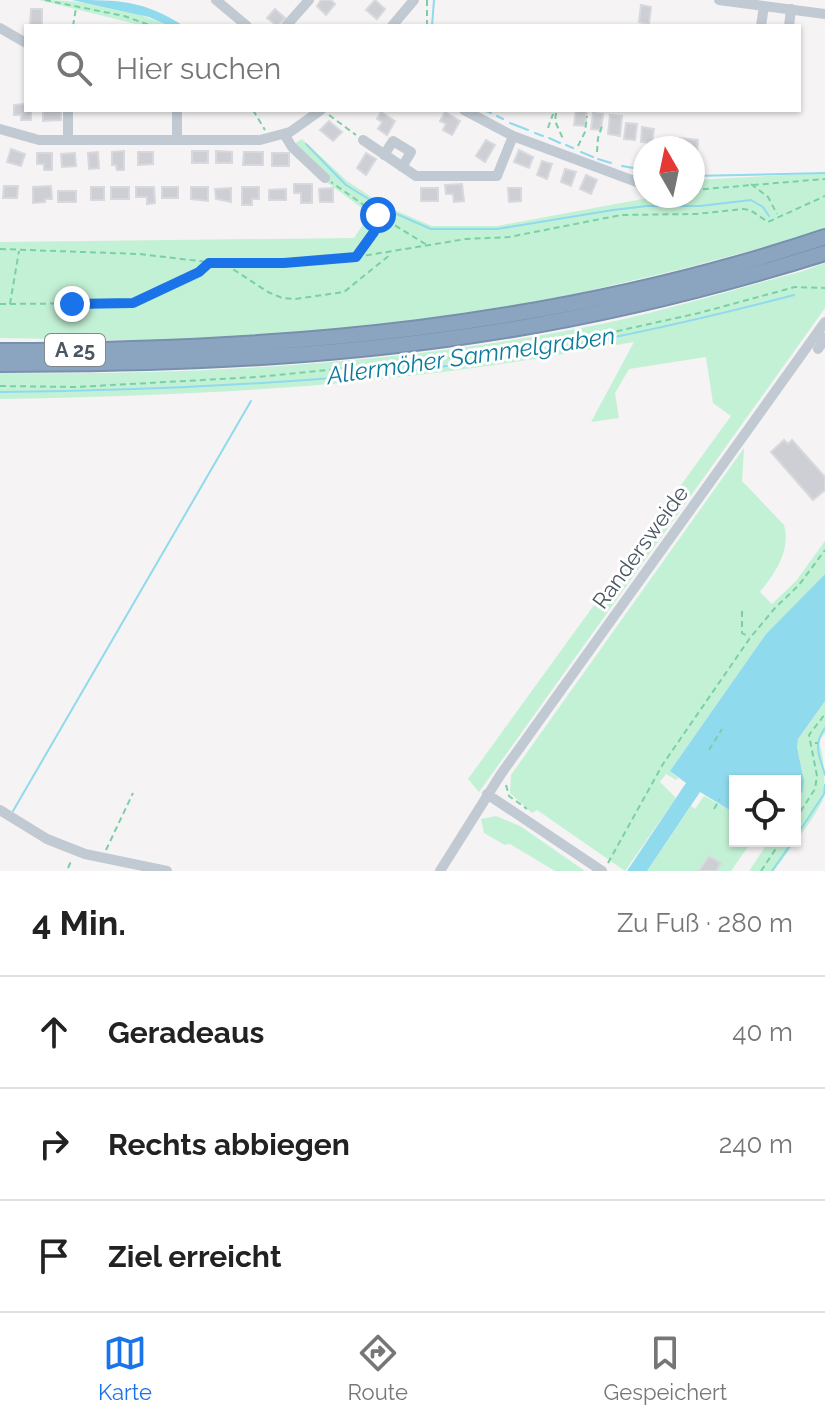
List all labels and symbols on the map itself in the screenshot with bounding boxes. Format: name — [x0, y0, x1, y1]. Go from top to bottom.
north arrow — [633, 136, 705, 208]
route start — [360, 197, 396, 233]
route end — [54, 286, 90, 322]
water label: Allermöher Sammelgraben — [323, 321, 617, 390]
road number: A 25 — [45, 334, 105, 366]
street label: Randersweide — [587, 480, 693, 614]

